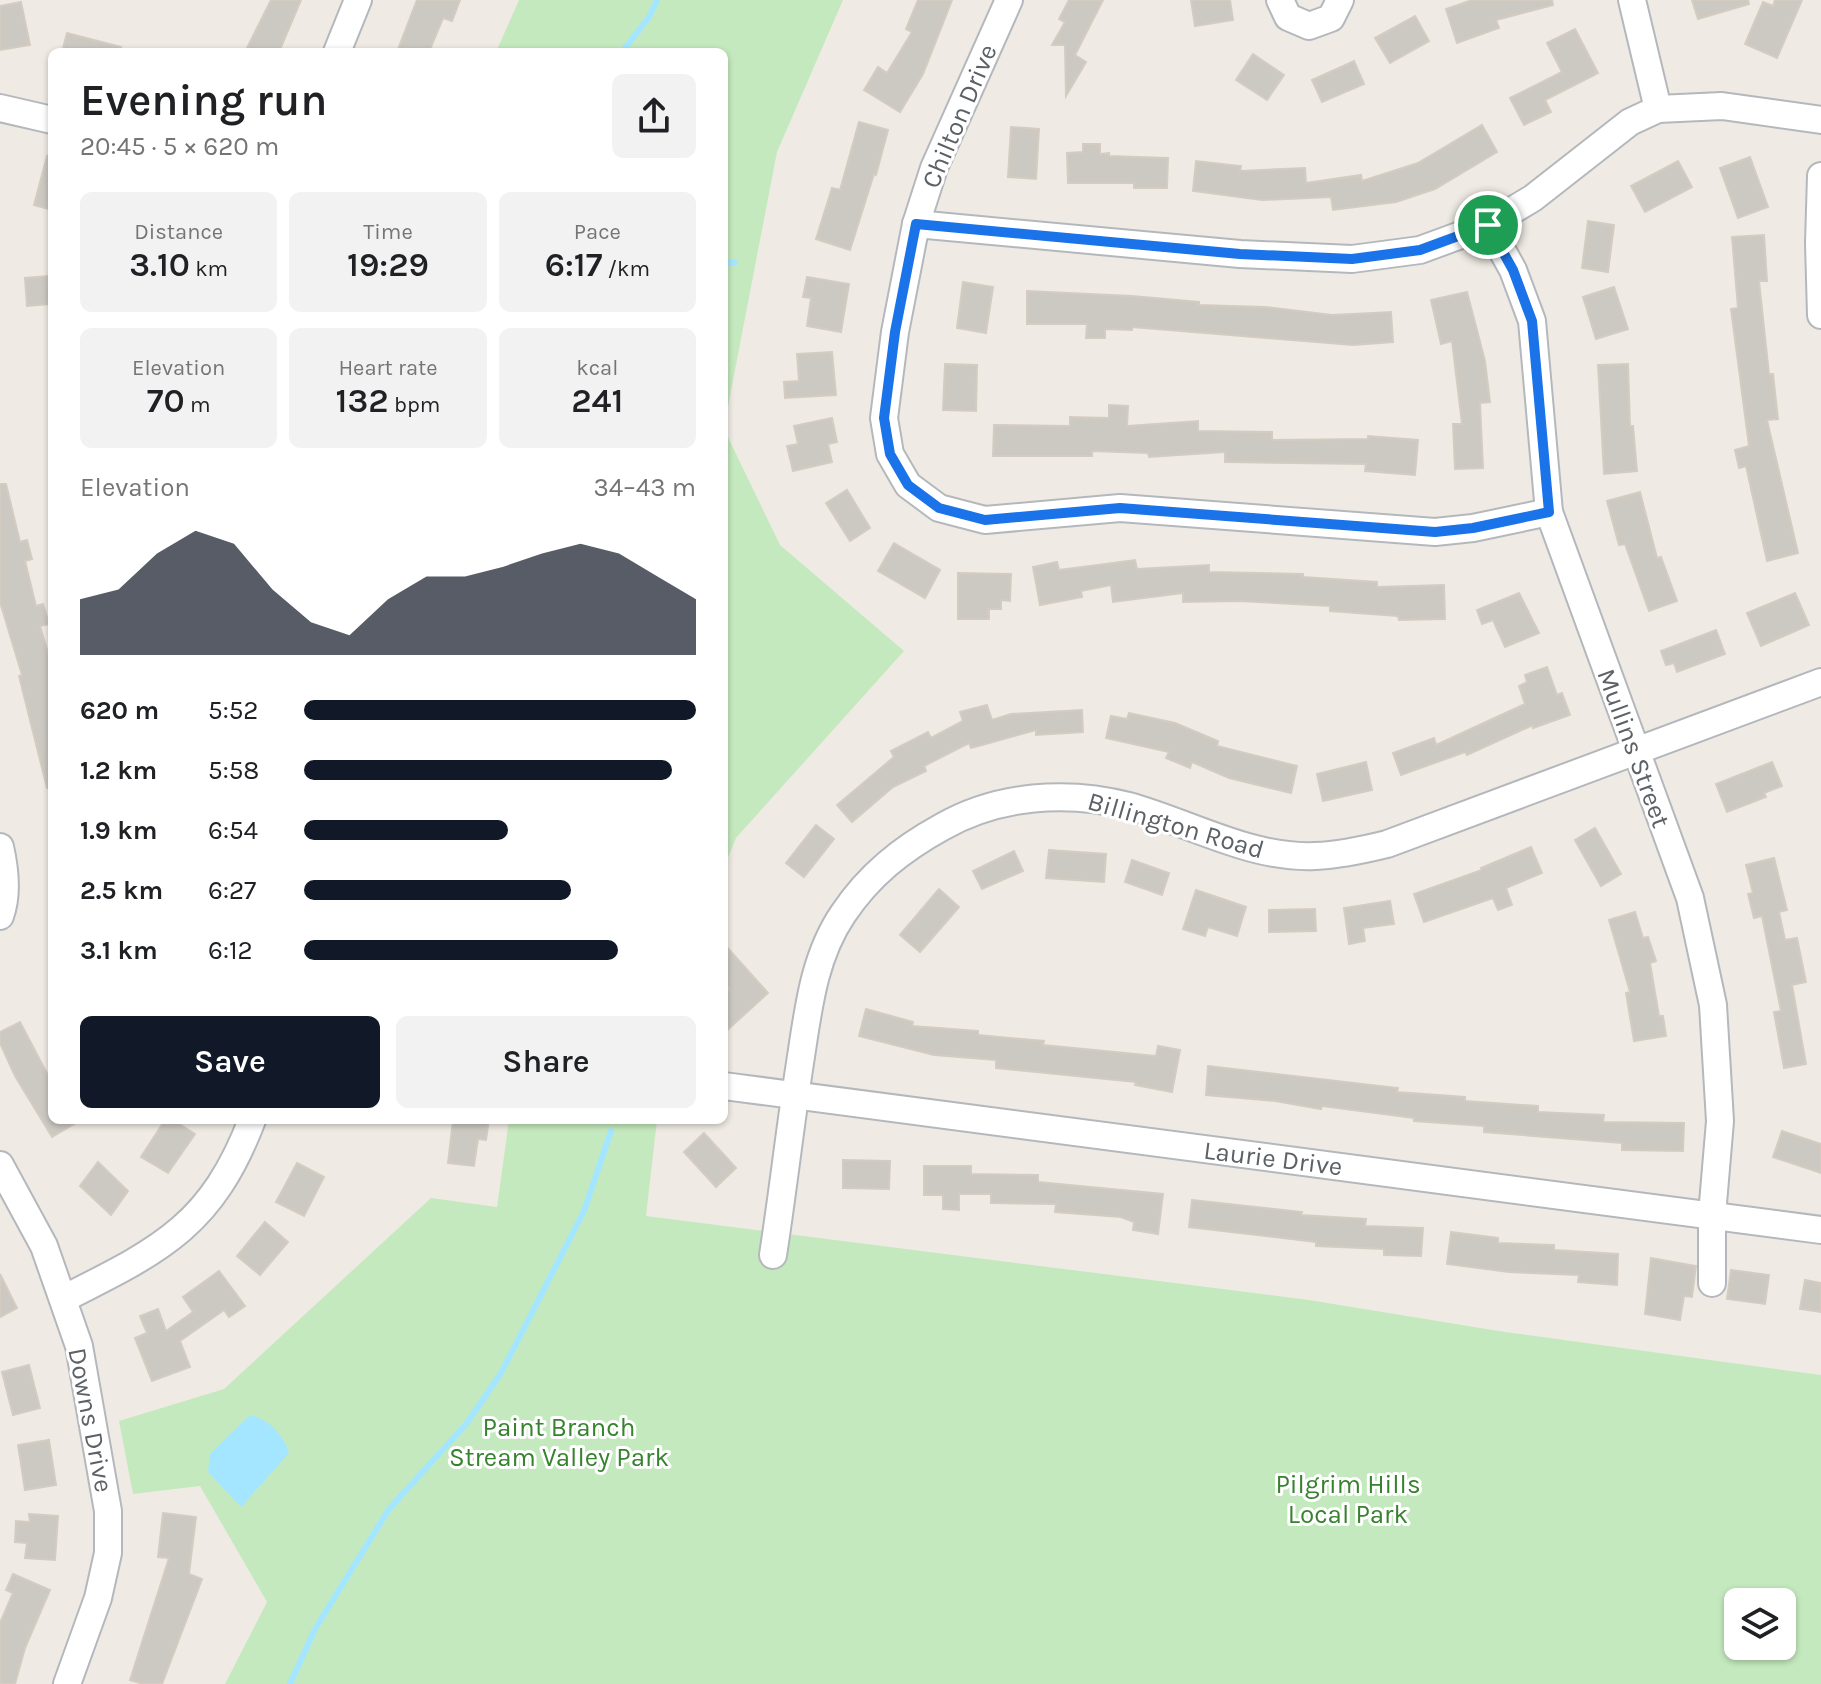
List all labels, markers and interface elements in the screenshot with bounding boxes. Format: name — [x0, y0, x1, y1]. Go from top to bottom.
street label: Chilton Drive — [915, 40, 1004, 193]
button: share — [612, 74, 696, 158]
text: Evening run — [80, 75, 327, 126]
text: 20:45 · 5 × 620 m — [80, 131, 279, 162]
pin — [1454, 191, 1522, 259]
icon: arrive — [1466, 203, 1510, 247]
text: Distance — [134, 219, 223, 245]
text: Time — [363, 219, 413, 245]
text: Pace — [574, 219, 621, 245]
text: 3.10 — [129, 245, 190, 285]
text: 19:29 — [347, 245, 429, 285]
text: 6:17 — [545, 245, 602, 285]
text: km — [190, 256, 228, 282]
text: /km — [602, 256, 650, 282]
text: Elevation — [132, 355, 225, 381]
text: Heart rate — [338, 355, 438, 381]
text: kcal — [576, 355, 618, 381]
text: 70 — [147, 381, 185, 421]
text: 132 — [336, 381, 389, 421]
text: 241 — [571, 381, 623, 421]
text: m — [185, 392, 210, 418]
text: bpm — [389, 392, 440, 418]
text: Elevation — [80, 472, 190, 503]
text: 34–43 m — [593, 472, 696, 503]
street label: Mullins Street — [1590, 664, 1677, 832]
text: 620 m — [80, 695, 159, 726]
text: 5:52 — [208, 695, 258, 726]
text: 1.2 km — [80, 755, 157, 786]
text: 5:58 — [208, 755, 259, 786]
street label: Billington Road — [1084, 785, 1268, 866]
text: 1.9 km — [80, 815, 157, 846]
text: 6:54 — [208, 815, 258, 846]
text: 2.5 km — [80, 875, 163, 906]
text: 6:27 — [208, 875, 256, 906]
text: 3.1 km — [80, 935, 158, 966]
text: 6:12 — [208, 935, 253, 966]
button: Save — [80, 1016, 380, 1108]
button: Share — [396, 1016, 696, 1108]
street label: Laurie Drive — [1202, 1135, 1344, 1182]
street label: Downs Drive — [61, 1345, 120, 1495]
park label: Paint Branch Stream Valley Park — [449, 1412, 669, 1473]
park label: Pilgrim Hills Local Park — [1275, 1469, 1421, 1530]
map controls — [1724, 1588, 1796, 1660]
button: layers — [1724, 1588, 1796, 1660]

